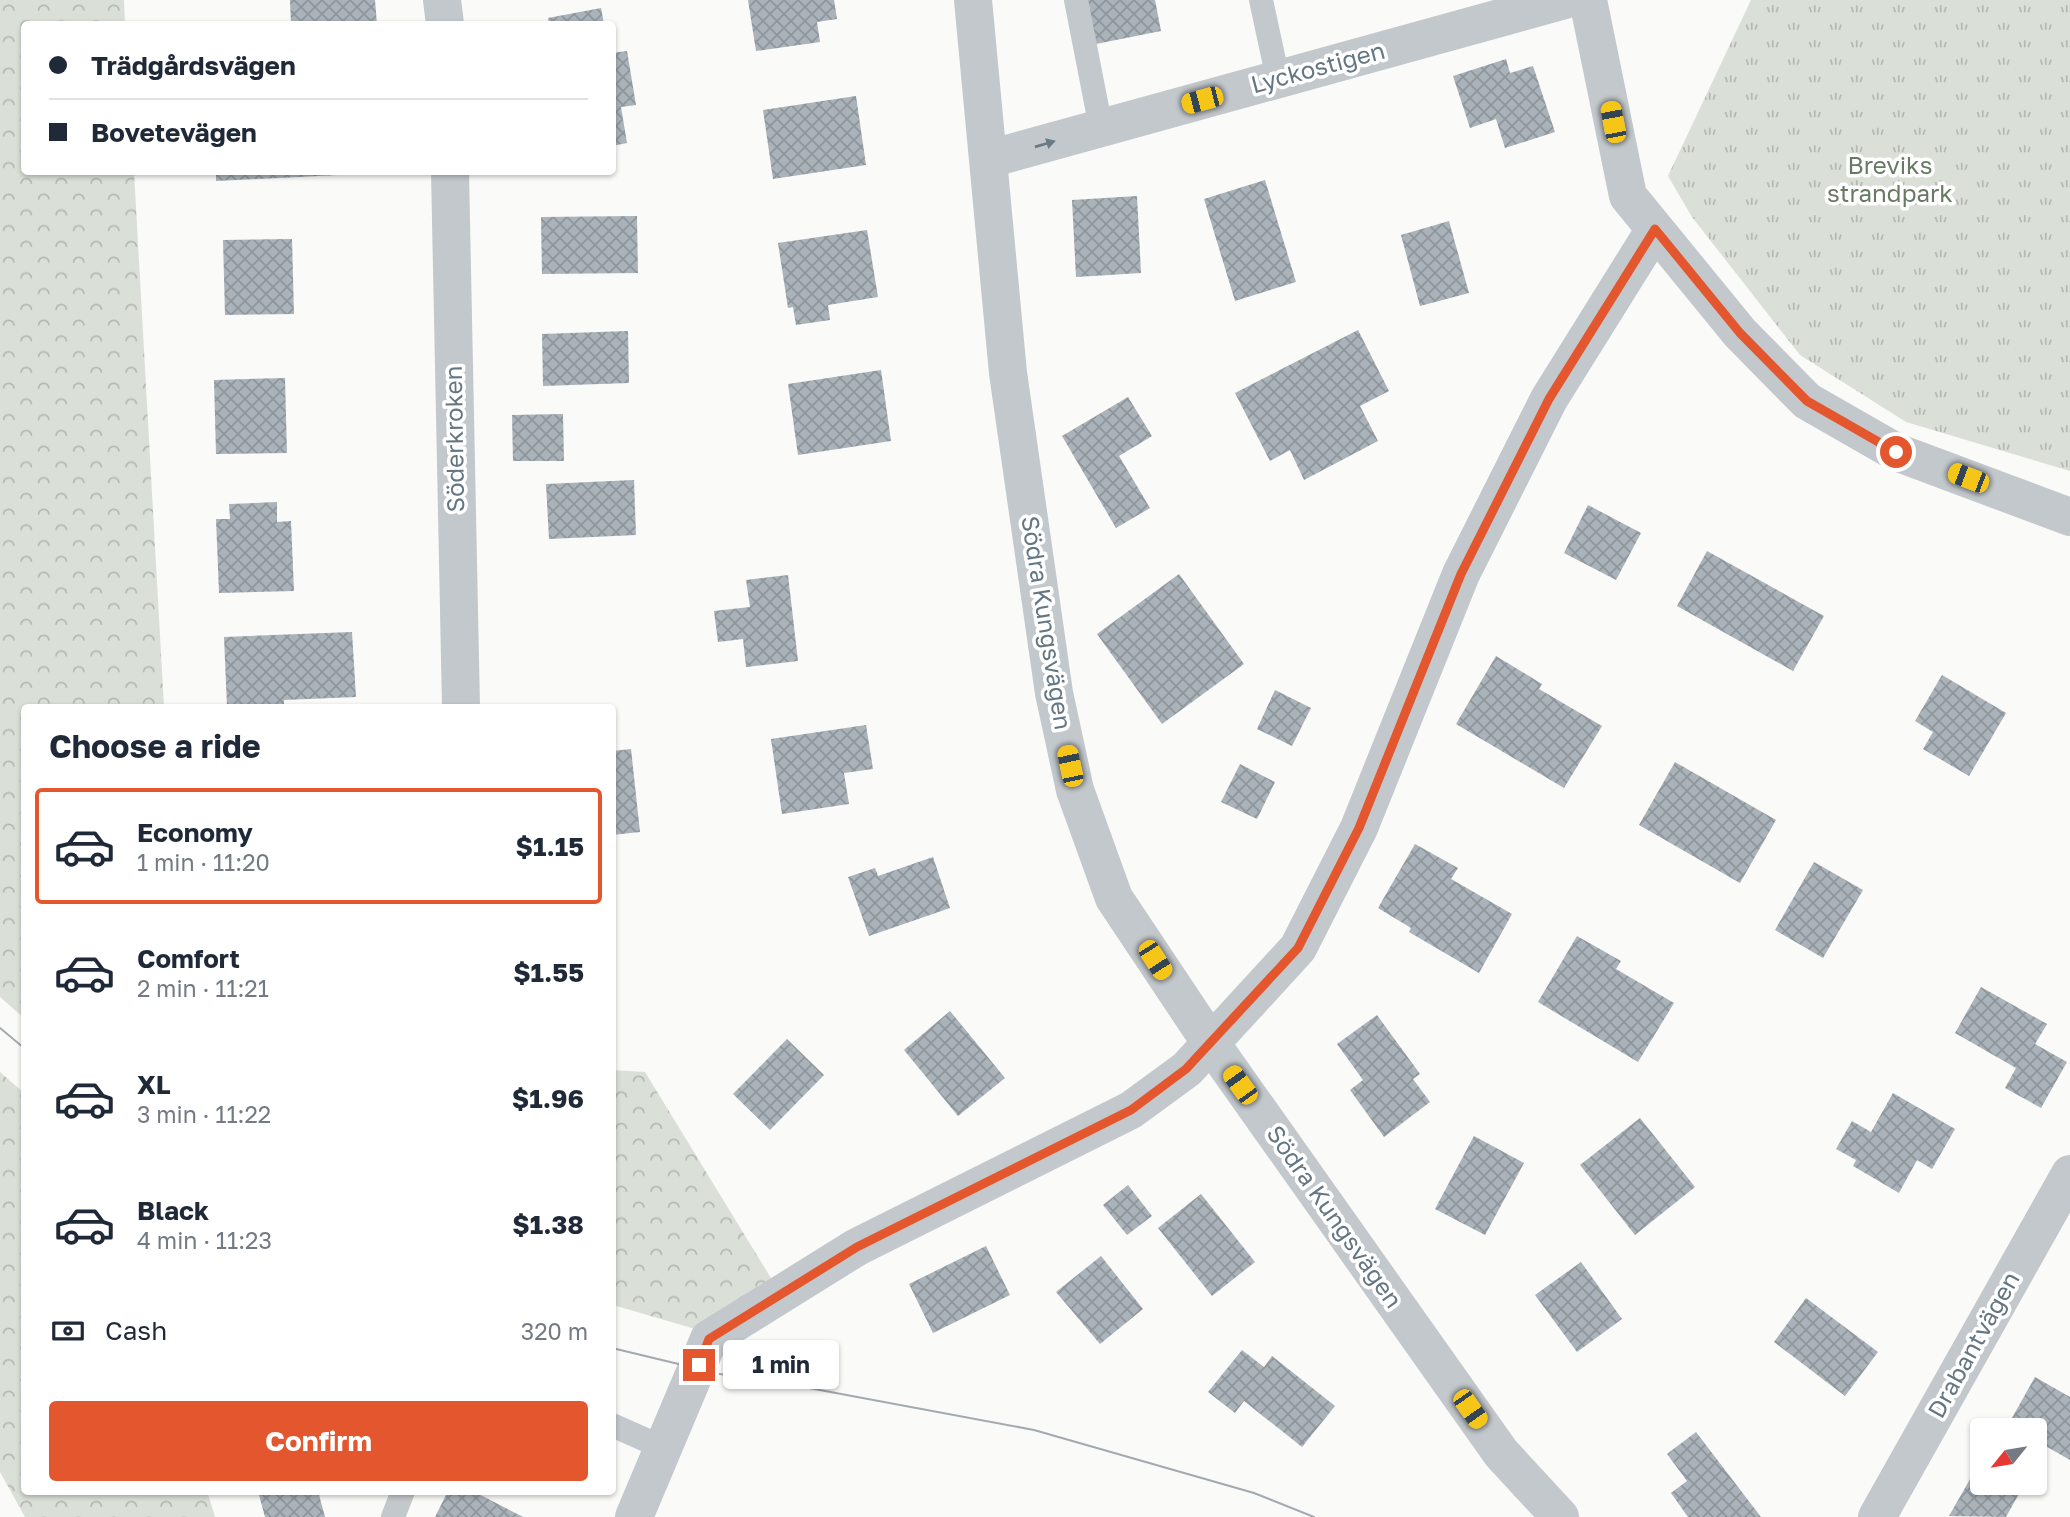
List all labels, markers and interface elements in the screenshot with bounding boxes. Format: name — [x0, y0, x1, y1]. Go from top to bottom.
street label: Lyckostigen — [1247, 35, 1388, 98]
text: Trädgårdsvägen — [91, 50, 296, 81]
car — [1179, 84, 1226, 116]
car — [1599, 99, 1628, 145]
text: Bovetevägen — [91, 117, 257, 148]
one-way arrow — [1035, 138, 1057, 149]
park label: Breviks strandpark — [1827, 150, 1953, 207]
street label: Söderkroken — [438, 365, 469, 513]
route start — [1880, 436, 1912, 468]
car — [1945, 461, 1992, 495]
street label: Södra Kungsvägen — [1016, 514, 1079, 732]
text: Choose a ride — [49, 727, 261, 765]
car — [1056, 743, 1085, 789]
icon: car — [53, 815, 116, 878]
text: Economy — [137, 817, 253, 848]
text: $1.15 — [516, 831, 584, 862]
text: 1 min · 11:20 — [137, 848, 270, 876]
car — [1135, 937, 1176, 983]
icon: car — [53, 941, 116, 1004]
text: Comfort — [137, 943, 240, 974]
text: $1.55 — [513, 957, 584, 988]
text: 2 min · 11:21 — [137, 974, 269, 1002]
car — [1220, 1062, 1261, 1108]
icon: car — [53, 1067, 116, 1130]
text: XL — [137, 1069, 171, 1100]
text: $1.96 — [512, 1083, 584, 1114]
text: 3 min · 11:22 — [137, 1100, 271, 1128]
street label: Södra Kungsvägen — [1261, 1119, 1409, 1313]
icon: car — [53, 1193, 116, 1256]
text: Black — [137, 1195, 209, 1226]
text: $1.38 — [512, 1209, 584, 1240]
text: 4 min · 11:23 — [137, 1226, 272, 1254]
street label: Drabantvägen — [1921, 1266, 2025, 1422]
icon: cash — [49, 1312, 87, 1350]
text: Cash — [105, 1315, 167, 1346]
text: 320 m — [521, 1317, 588, 1345]
callout: 1 min — [724, 1340, 839, 1390]
route end — [683, 1349, 715, 1381]
text: 1 min — [752, 1350, 810, 1378]
car — [1450, 1386, 1491, 1432]
button: Confirm — [49, 1401, 588, 1481]
north arrow — [1970, 1418, 2048, 1494]
map controls — [1970, 1418, 2047, 1495]

